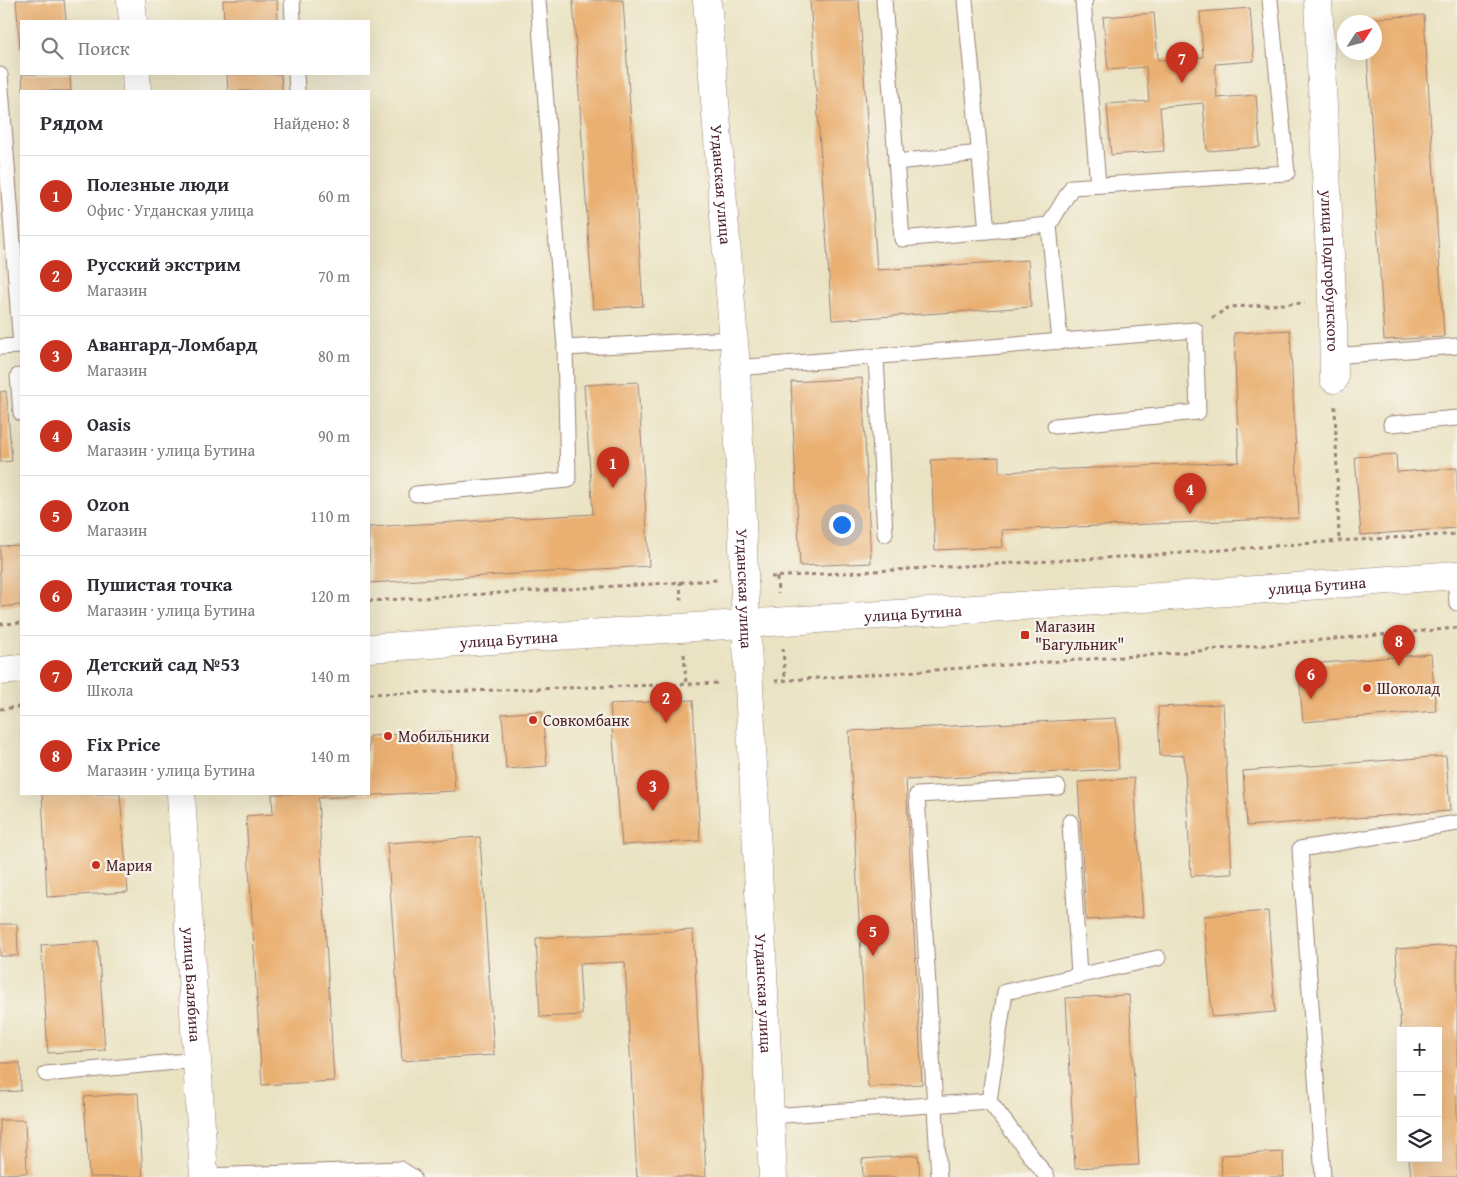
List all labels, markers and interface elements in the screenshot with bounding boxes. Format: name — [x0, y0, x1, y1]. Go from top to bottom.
north arrow — [1337, 15, 1382, 60]
search box — [20, 20, 370, 75]
icon: search — [38, 34, 66, 62]
text: Поиск — [78, 34, 130, 62]
pin: 7 — [1166, 42, 1198, 83]
text: Рядом — [40, 107, 103, 138]
text: Найдено: 8 — [273, 111, 350, 135]
street label: Угданская улица — [705, 124, 738, 246]
text: Полезные люди — [87, 170, 229, 198]
text: 1 — [52, 184, 60, 208]
text: 60 m — [318, 184, 350, 208]
street label: улица Подгорбунского — [1315, 188, 1346, 352]
text: Офис · Угданская улица — [87, 198, 254, 222]
text: Русский экстрим — [87, 250, 241, 278]
text: 2 — [52, 264, 60, 288]
text: 70 m — [318, 264, 350, 288]
text: Магазин — [87, 278, 147, 302]
text: Авангард-Ломбард — [87, 330, 258, 358]
text: 3 — [52, 344, 60, 368]
text: 80 m — [318, 344, 350, 368]
text: Магазин — [87, 358, 147, 382]
text: Oasis — [87, 410, 131, 438]
text: 4 — [52, 424, 60, 448]
text: 90 m — [318, 424, 350, 448]
text: Магазин · улица Бутина — [87, 438, 255, 462]
pin: 1 — [597, 447, 629, 488]
pin: 4 — [1174, 473, 1206, 514]
text: Ozon — [87, 490, 129, 518]
text: 5 — [52, 504, 60, 528]
text: 110 m — [310, 504, 350, 528]
your location — [829, 512, 855, 538]
text: Магазин — [87, 518, 147, 542]
street label: Угданская улица — [730, 528, 759, 650]
text: Пушистая точка — [87, 570, 232, 598]
street label: улица Бутина — [1266, 570, 1367, 601]
text: 6 — [52, 584, 60, 608]
text: 120 m — [310, 584, 350, 608]
text: Магазин · улица Бутина — [87, 598, 255, 622]
street label: улица Бутина — [862, 598, 963, 628]
place label: Магазин "Багульник" — [1035, 614, 1124, 656]
street label: улица Бутина — [458, 624, 559, 654]
pin: 8 — [1383, 625, 1415, 666]
marker: Магазин "Багульник" — [1019, 629, 1031, 641]
text: Детский сад №53 — [87, 650, 240, 678]
pin: 6 — [1295, 658, 1327, 699]
text: 7 — [52, 664, 60, 688]
text: 140 m — [310, 664, 350, 688]
place label: Шоколад — [1377, 676, 1441, 700]
text: Школа — [87, 678, 133, 702]
pin: 2 — [650, 682, 682, 723]
marker: Шоколад — [1361, 682, 1373, 694]
place label: Совкомбанк — [543, 708, 630, 732]
marker: Совкомбанк — [527, 714, 539, 726]
place label: Мобильники — [398, 724, 490, 748]
text: Fix Price — [87, 730, 161, 758]
marker: Мобильники — [382, 730, 394, 742]
text: 8 — [52, 744, 60, 768]
text: 140 m — [310, 744, 350, 768]
text: Магазин · улица Бутина — [87, 758, 255, 782]
pin: 3 — [637, 770, 669, 811]
place label: Мария — [106, 853, 152, 877]
marker: Мария — [90, 859, 102, 871]
pin: 5 — [857, 915, 889, 956]
street label: улица Балябина — [177, 926, 208, 1043]
street label: Угданская улица — [749, 933, 779, 1054]
map controls — [1397, 1027, 1442, 1162]
button: + — [1397, 1027, 1442, 1072]
button: − — [1397, 1072, 1442, 1117]
button: layers — [1397, 1117, 1442, 1162]

